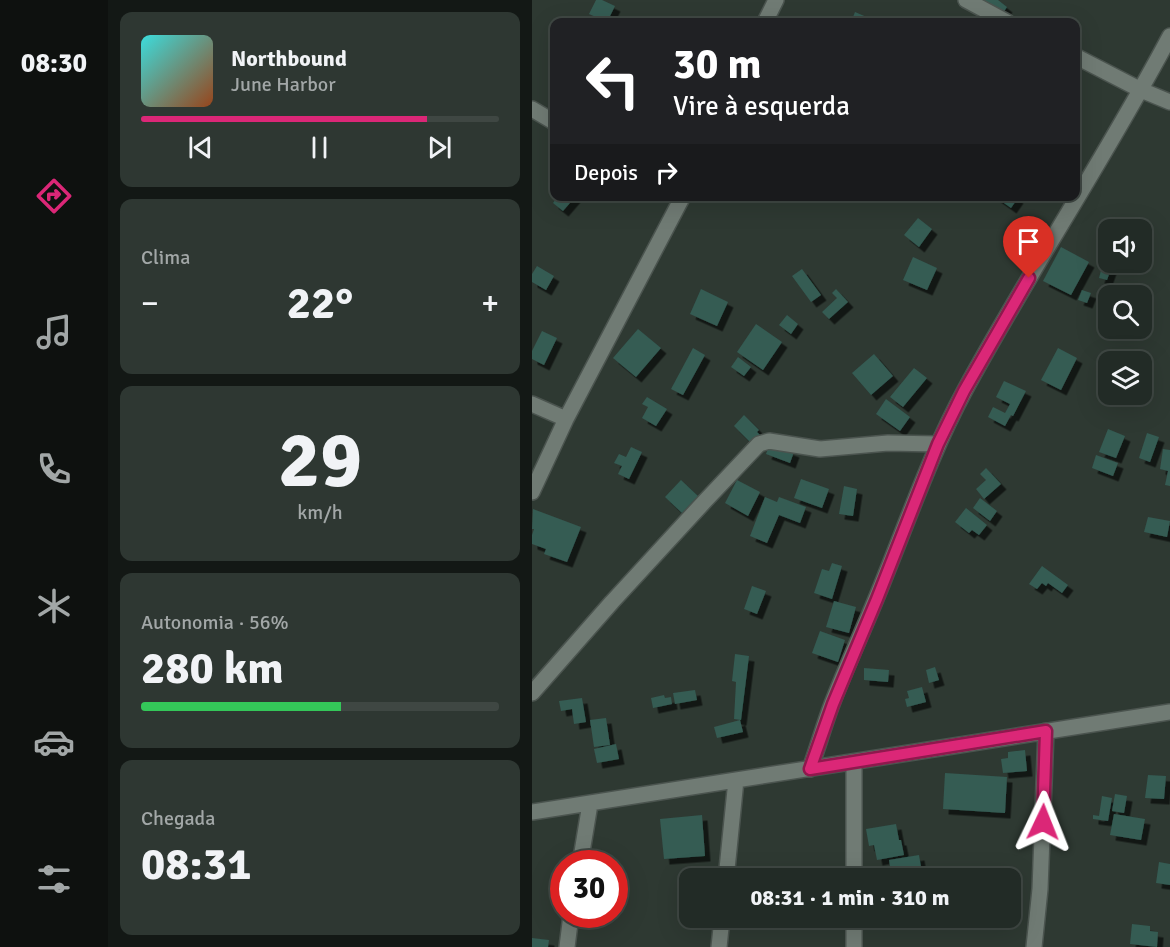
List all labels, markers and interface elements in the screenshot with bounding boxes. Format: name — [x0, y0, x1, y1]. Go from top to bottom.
text: 30 m — [673, 39, 762, 90]
icon: left — [574, 42, 652, 120]
text: Northbound — [231, 45, 347, 72]
text: 08:30 — [21, 47, 87, 80]
text: June Harbor — [231, 72, 336, 97]
text: Vire à esquerda — [673, 90, 850, 123]
icon: previous — [184, 131, 217, 164]
icon: pause — [303, 131, 336, 164]
icon: next — [423, 131, 456, 164]
icon: right — [650, 156, 683, 189]
text: Depois — [574, 159, 638, 186]
icon: directions — [33, 175, 75, 217]
pin — [1003, 216, 1054, 278]
map controls — [1098, 219, 1152, 405]
button: sound — [1098, 219, 1152, 273]
icon: arrive — [1012, 225, 1045, 258]
text: Clima — [141, 245, 190, 270]
text: 22° — [287, 276, 353, 331]
text: − — [141, 283, 159, 324]
text: + — [481, 283, 499, 324]
button: search — [1098, 285, 1152, 339]
icon: music — [33, 311, 75, 353]
button: layers — [1098, 351, 1152, 405]
text: 29 — [278, 413, 362, 509]
icon: phone — [33, 448, 75, 490]
text: km/h — [297, 500, 343, 525]
icon: climate — [33, 585, 75, 627]
text: Autonomia · 56% — [141, 610, 289, 635]
text: 280 km — [141, 641, 284, 696]
icon: car — [33, 721, 75, 763]
position arrow — [1011, 790, 1075, 854]
text: Chegada — [141, 806, 215, 831]
text: 08:31 — [141, 837, 251, 892]
speed limit sign: 30 — [550, 850, 628, 928]
icon: filters — [33, 858, 75, 900]
text: 08:31 · 1 min · 310 m — [750, 884, 950, 911]

